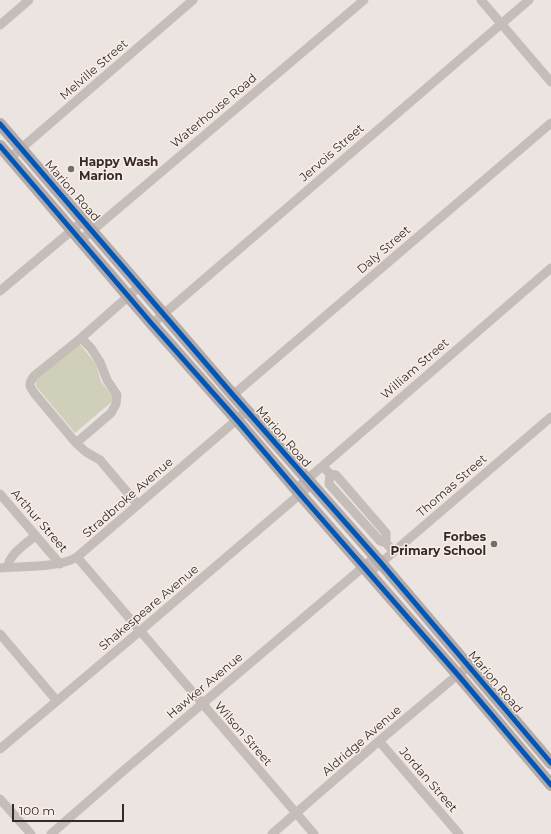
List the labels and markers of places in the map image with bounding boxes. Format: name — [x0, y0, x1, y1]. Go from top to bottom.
place label: Happy Wash Marion — [79, 155, 158, 183]
marker: Happy Wash Marion — [66, 164, 76, 174]
place label: Forbes Primary School — [390, 530, 486, 558]
marker: Forbes Primary School — [489, 539, 499, 549]

